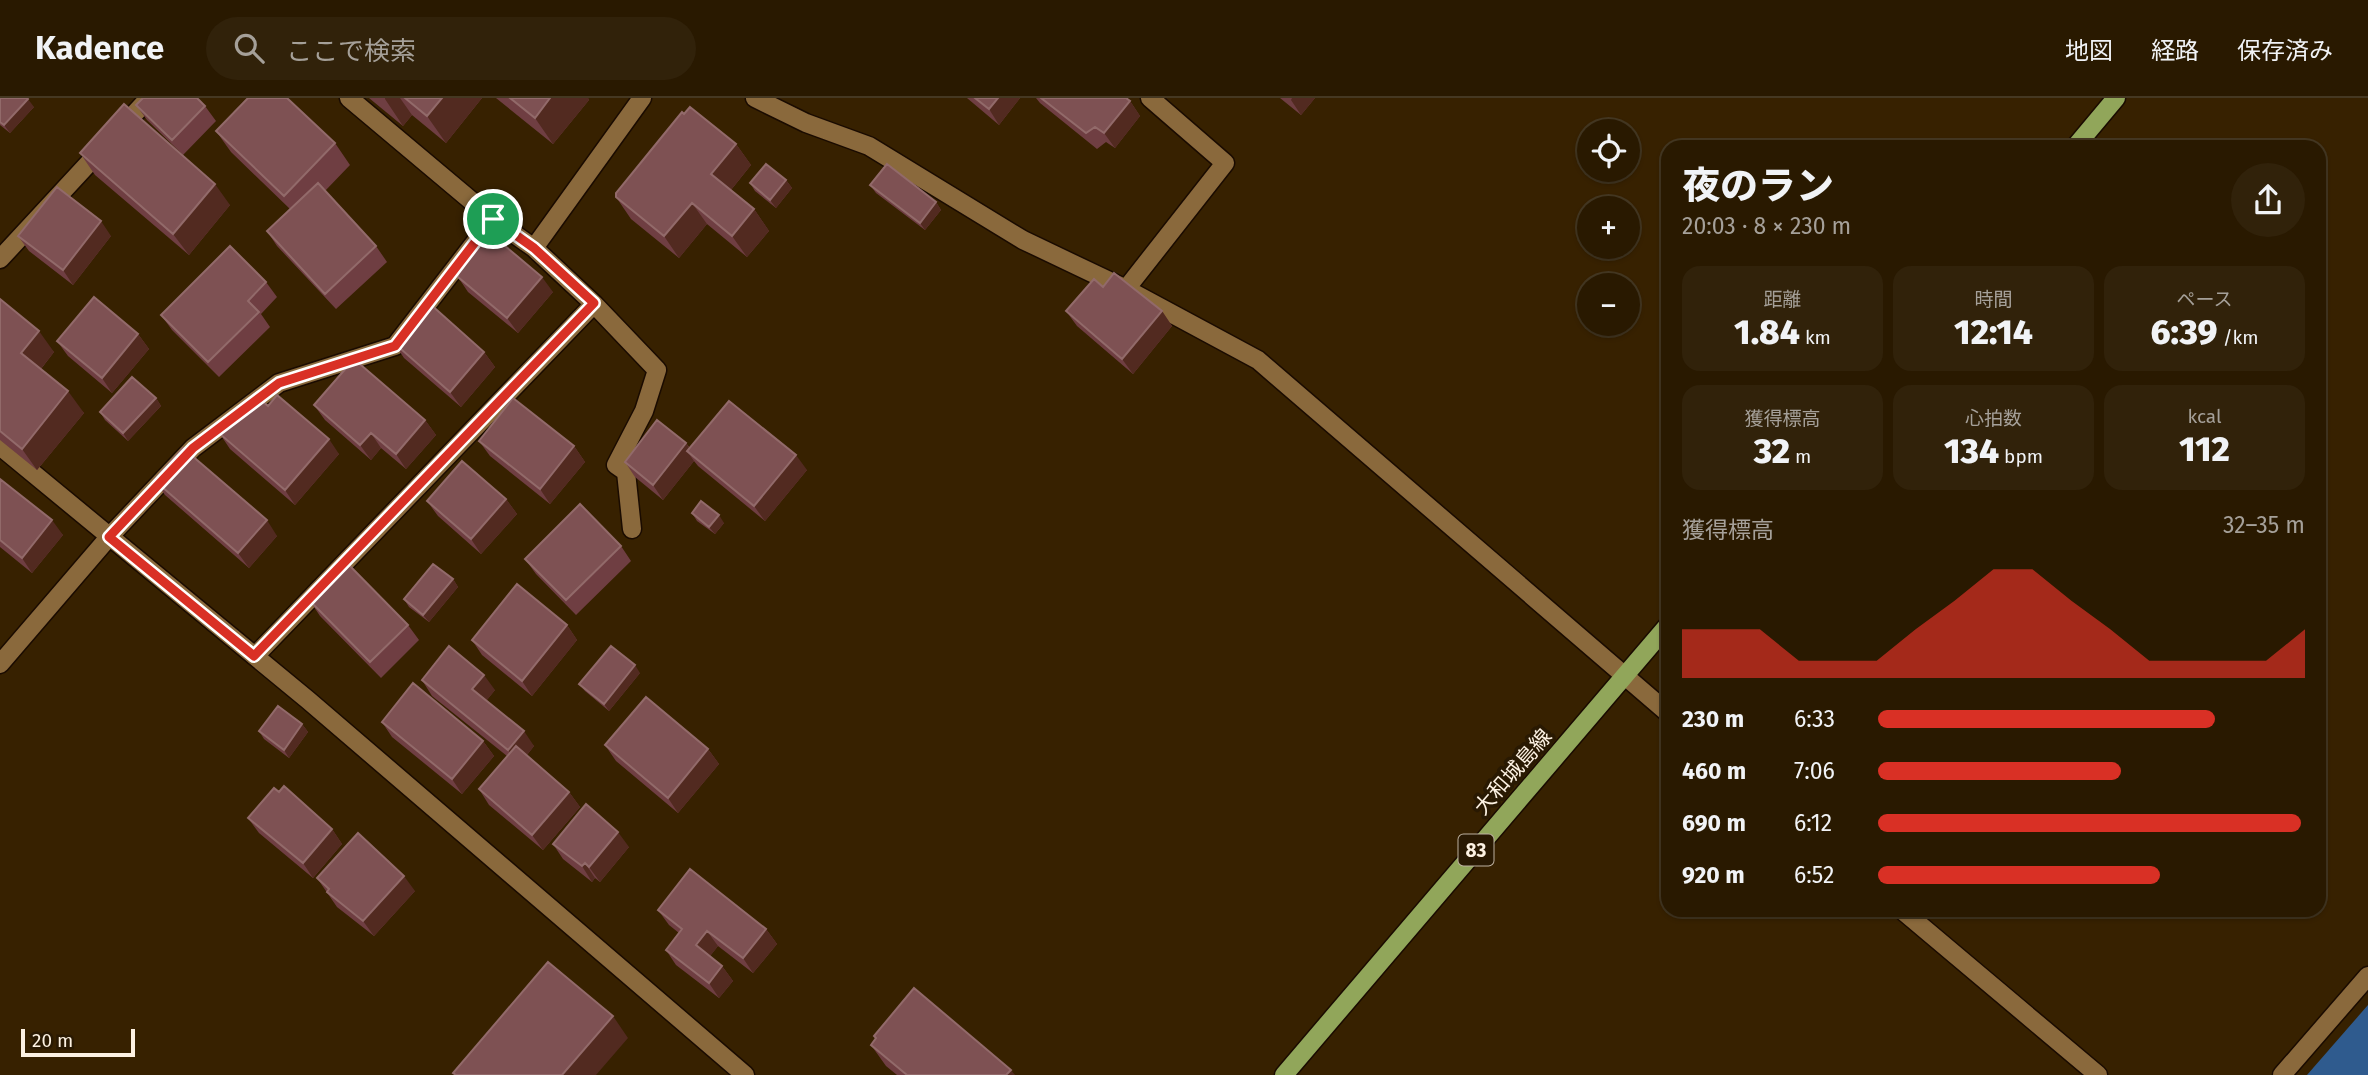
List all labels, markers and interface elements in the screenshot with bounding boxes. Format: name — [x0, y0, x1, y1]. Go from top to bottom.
search box — [206, 17, 696, 80]
text: Kadence — [35, 28, 164, 68]
icon: search — [230, 29, 268, 67]
text: ここで検索 — [286, 36, 416, 67]
text: 地図 — [2065, 37, 2113, 65]
text: 経路 — [2151, 37, 2199, 65]
text: 保存済み — [2237, 37, 2333, 65]
map controls — [1577, 119, 1640, 336]
button: locate — [1577, 119, 1640, 182]
text: 夜のラン — [1682, 163, 1834, 209]
button: share — [2231, 163, 2305, 237]
pin — [463, 189, 523, 249]
button: + — [1577, 196, 1640, 259]
icon: arrive — [474, 200, 512, 238]
text: 20:03 · 8 × 230 m — [1682, 212, 1851, 240]
button: − — [1577, 273, 1640, 336]
text: 距離 — [1763, 288, 1802, 311]
text: 時間 — [1974, 288, 2013, 311]
text: ペース — [2176, 288, 2233, 311]
text: 1.84 — [1734, 311, 1800, 353]
text: 12:14 — [1954, 311, 2033, 353]
text: 6:39 — [2150, 311, 2218, 353]
text: km — [1800, 326, 1831, 349]
text: /km — [2218, 326, 2259, 349]
text: kcal — [2187, 405, 2222, 428]
text: 獲得標高 — [1744, 407, 1821, 430]
text: 心拍数 — [1965, 407, 2022, 430]
text: 112 — [2179, 428, 2230, 470]
text: 32 — [1754, 430, 1790, 472]
text: 134 — [1944, 430, 1999, 472]
text: m — [1790, 445, 1811, 468]
text: bpm — [1999, 445, 2043, 468]
text: 32–35 m — [2223, 511, 2305, 539]
text: 獲得標高 — [1682, 516, 1774, 544]
text: 230 m — [1682, 705, 1744, 733]
text: 6:33 — [1794, 705, 1835, 733]
street label: 大和城島線 — [1469, 724, 1557, 820]
text: 460 m — [1682, 757, 1746, 785]
text: 7:06 — [1794, 757, 1835, 785]
text: 690 m — [1682, 809, 1746, 837]
text: 6:12 — [1794, 809, 1832, 837]
road number: 83 — [1458, 834, 1494, 866]
text: 920 m — [1682, 861, 1745, 889]
text: 6:52 — [1794, 861, 1835, 889]
scale bar — [21, 1026, 135, 1058]
text: 20 m — [32, 1029, 73, 1052]

